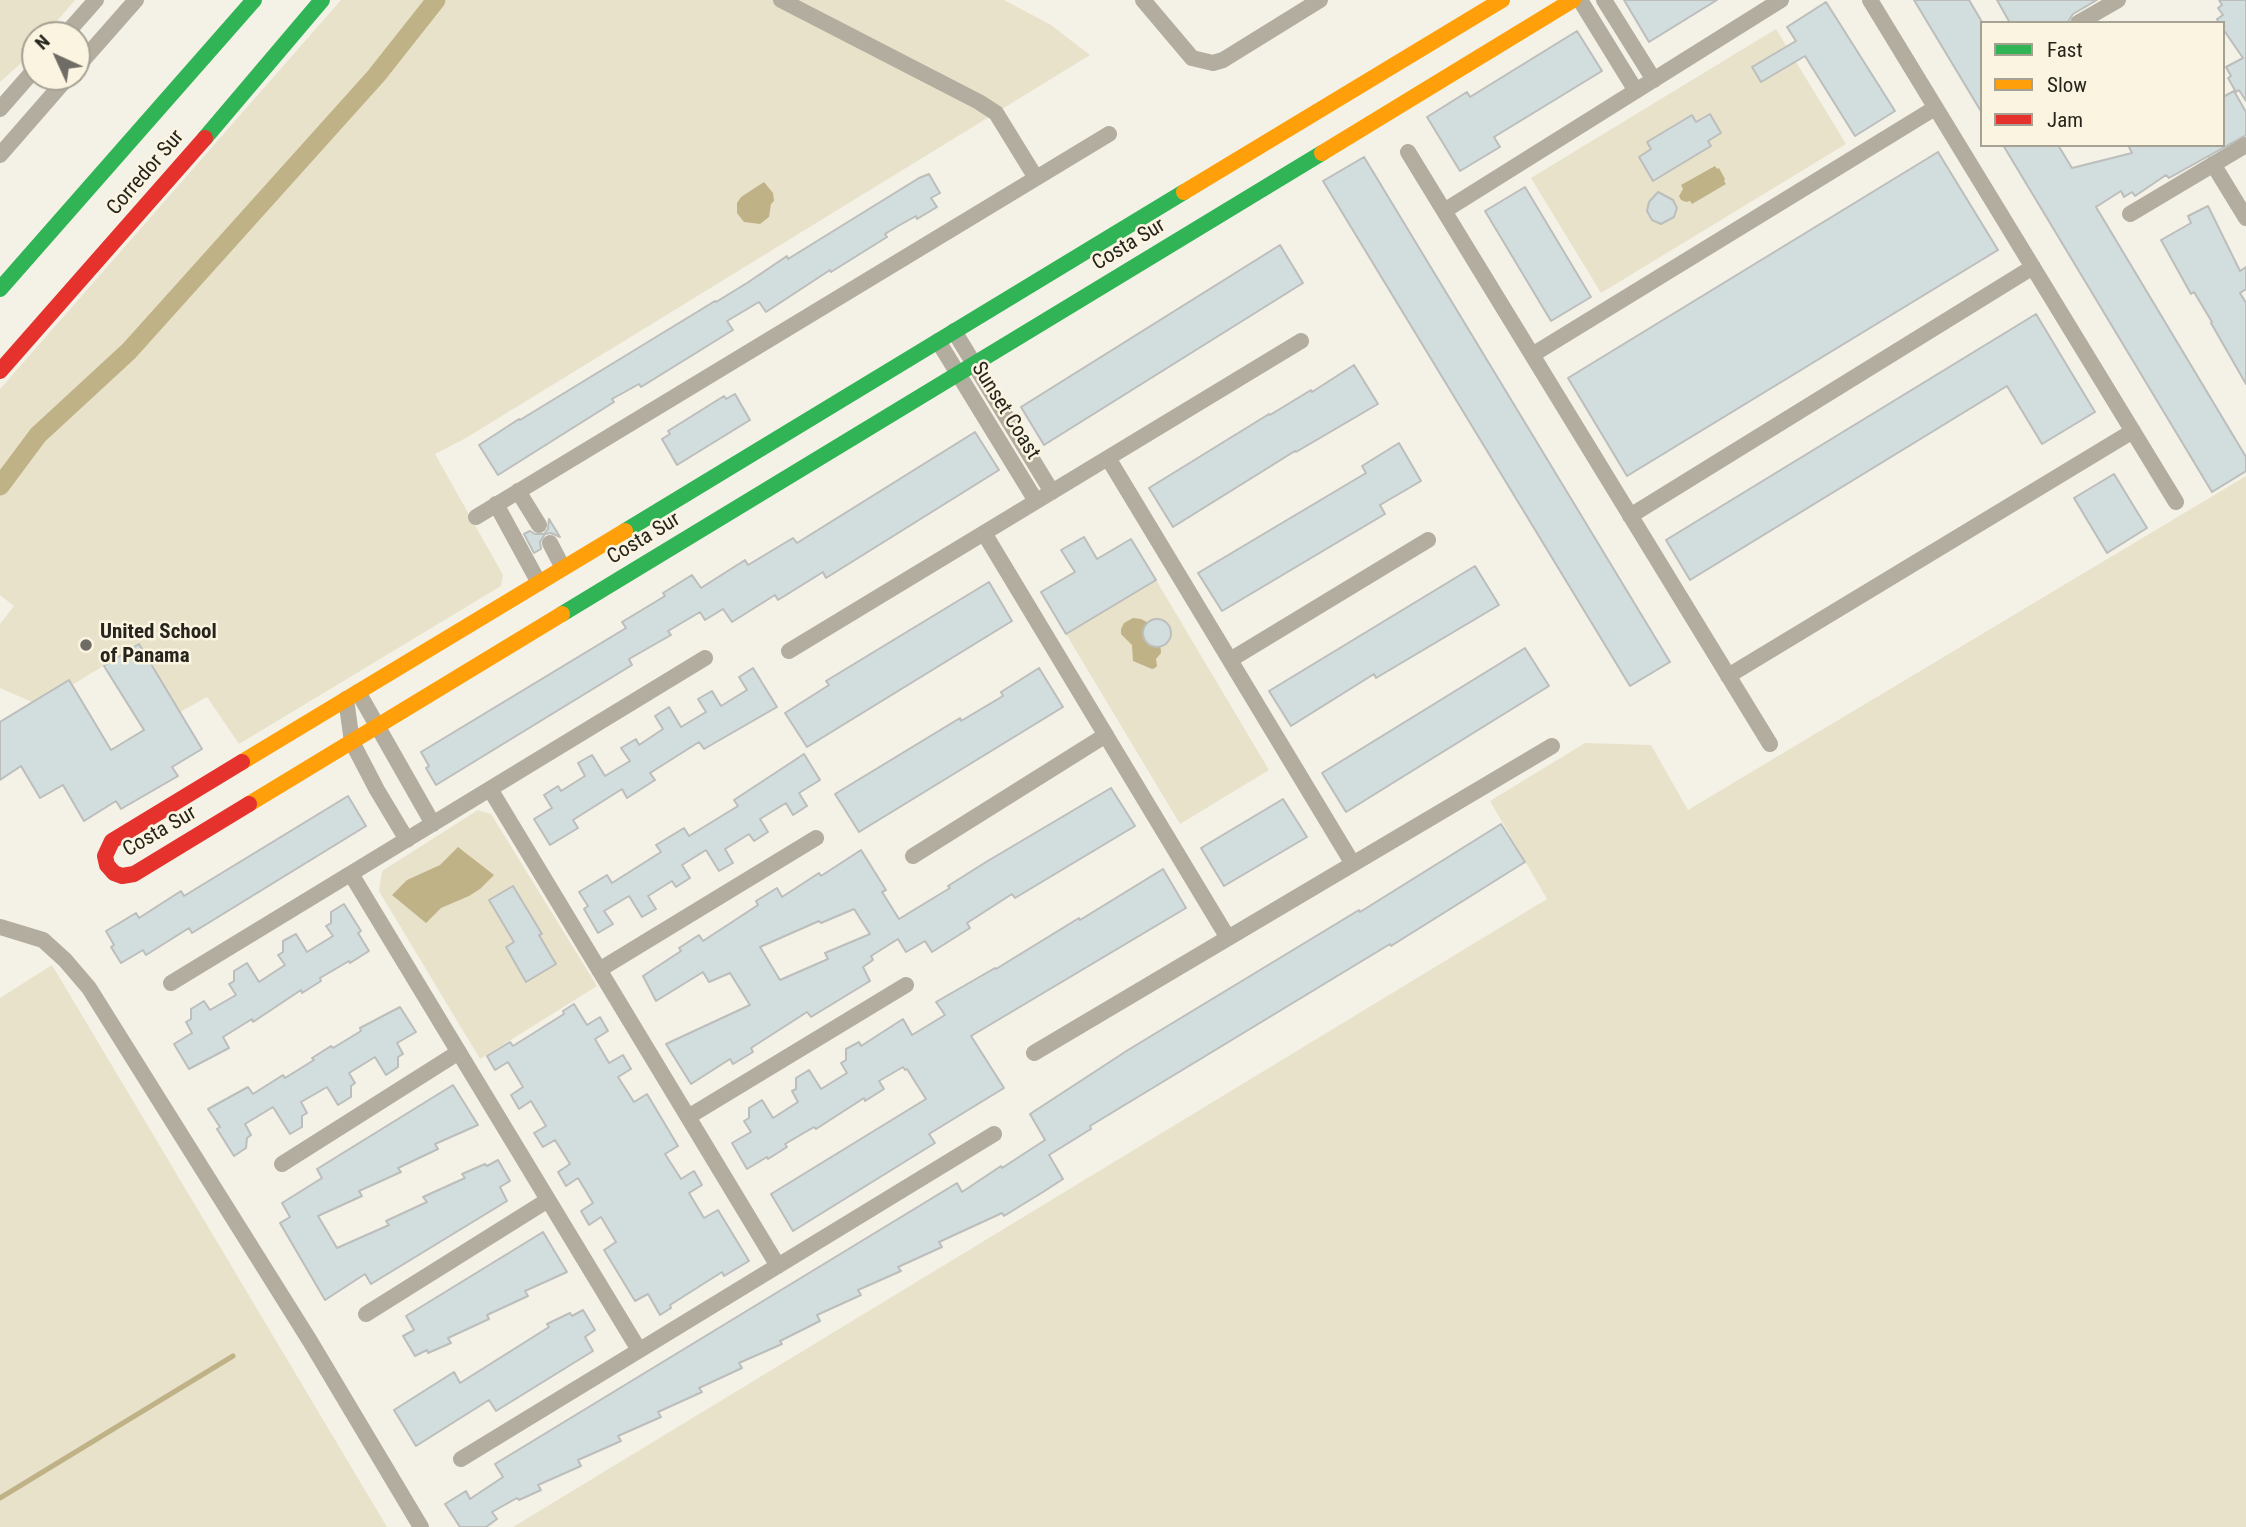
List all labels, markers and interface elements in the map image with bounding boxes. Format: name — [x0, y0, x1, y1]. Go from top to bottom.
north arrow — [21, 21, 91, 91]
legend — [1980, 21, 2225, 147]
text: N — [30, 30, 54, 54]
text: Fast — [2047, 38, 2083, 62]
text: Slow — [2047, 73, 2087, 97]
text: Jam — [2047, 108, 2083, 132]
street label: Corredor Sur — [102, 125, 190, 221]
street label: Costa Sur — [1088, 213, 1170, 277]
street label: Sunset Coast — [965, 358, 1045, 464]
street label: Costa Sur — [603, 507, 685, 571]
place label: United School of Panama — [100, 620, 217, 670]
marker: United School of Panama — [78, 637, 94, 653]
street label: Costa Sur — [119, 801, 201, 863]

